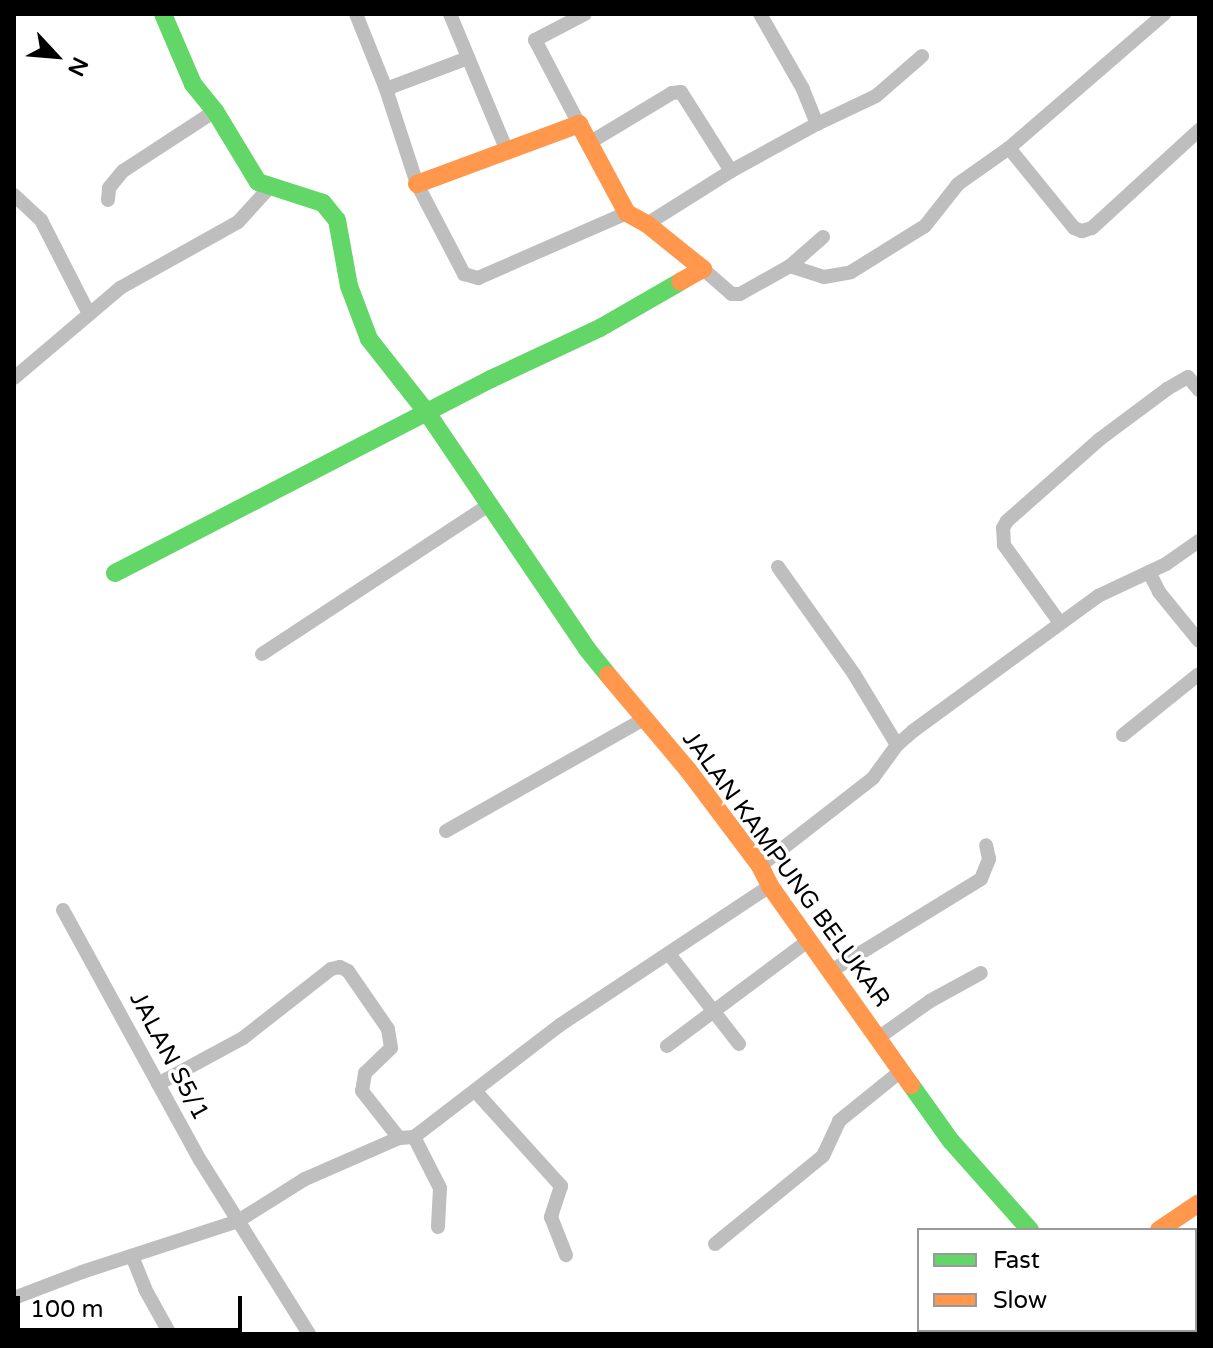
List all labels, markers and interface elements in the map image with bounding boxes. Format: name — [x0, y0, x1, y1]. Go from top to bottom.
north arrow — [16, 16, 96, 96]
text: N — [62, 53, 93, 80]
street label: JALAN KAMPUNG BELUKAR — [676, 725, 896, 1013]
street label: JALAN S5/1 — [123, 987, 215, 1125]
legend — [917, 1228, 1197, 1332]
text: Fast — [993, 1246, 1040, 1275]
scale bar — [20, 1280, 246, 1330]
text: Slow — [993, 1286, 1047, 1315]
text: 100 m — [30, 1295, 104, 1324]

